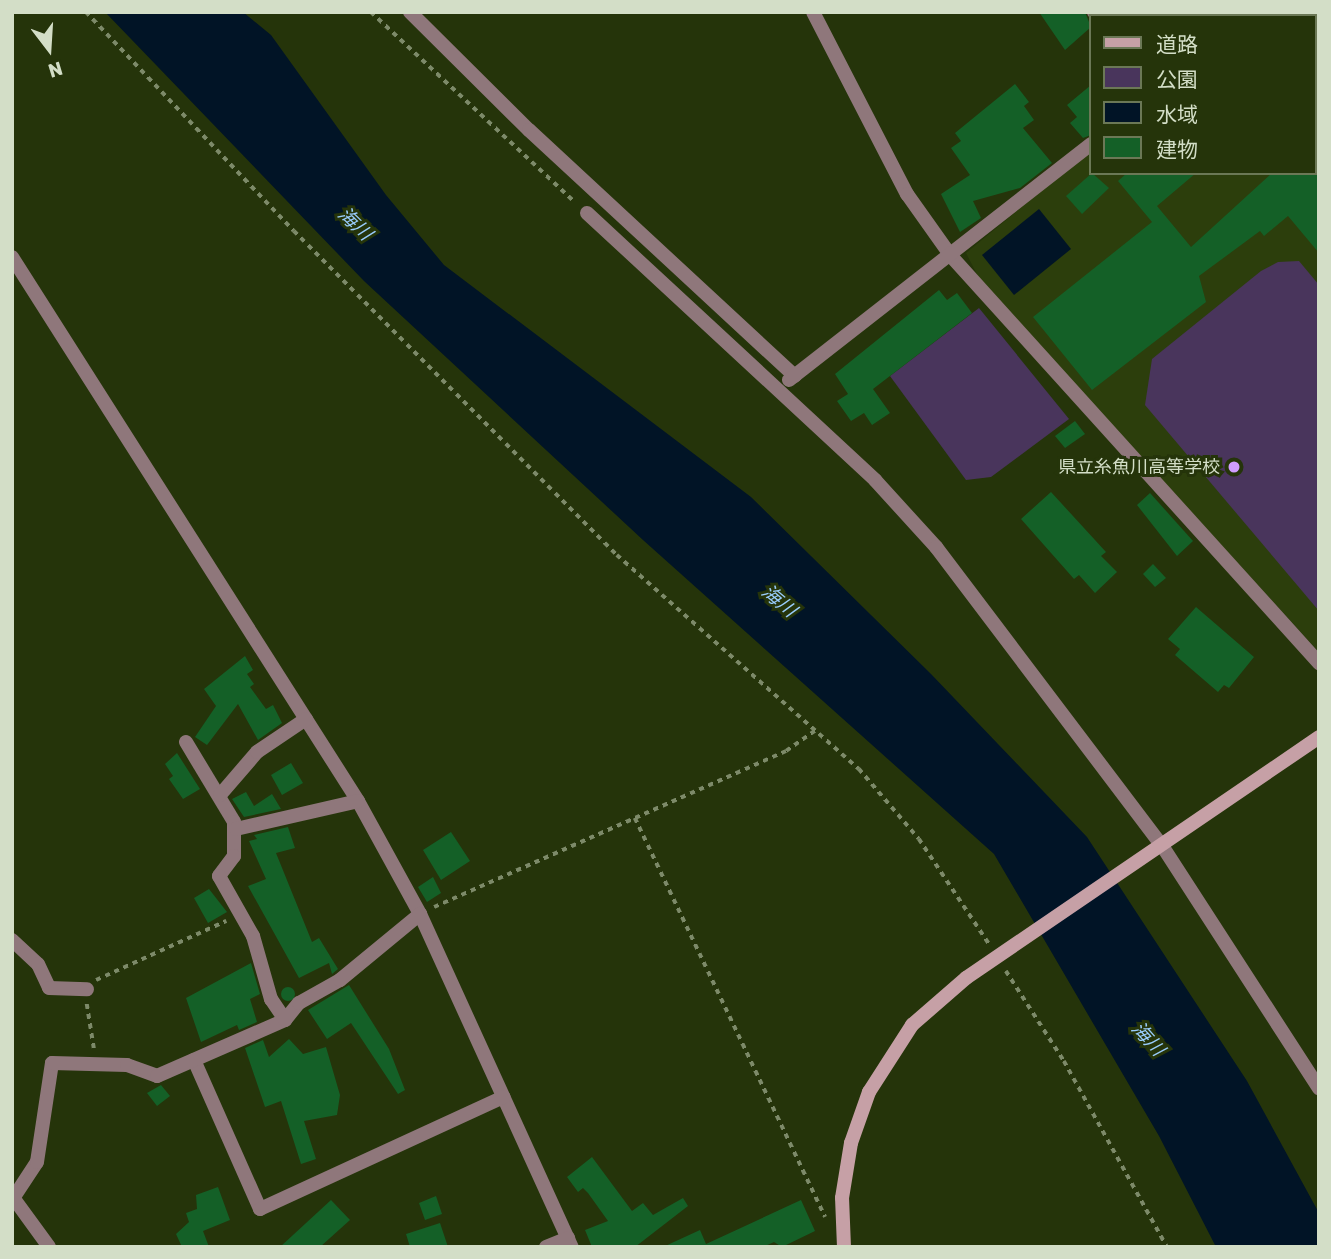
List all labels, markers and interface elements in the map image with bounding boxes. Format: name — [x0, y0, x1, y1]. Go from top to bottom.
north arrow — [14, 14, 84, 84]
legend — [1090, 14, 1317, 175]
text: 道路 — [1156, 32, 1198, 57]
text: N — [45, 57, 65, 83]
text: 公園 — [1156, 67, 1198, 92]
text: 水域 — [1156, 102, 1198, 127]
text: 建物 — [1156, 137, 1198, 162]
water label: 海川 — [333, 203, 377, 245]
place label: 県立糸魚川高等学校 — [1058, 456, 1220, 478]
marker: 県立糸魚川高等学校 — [1226, 459, 1242, 475]
water label: 海川 — [757, 580, 801, 622]
water label: 海川 — [1127, 1017, 1169, 1061]

